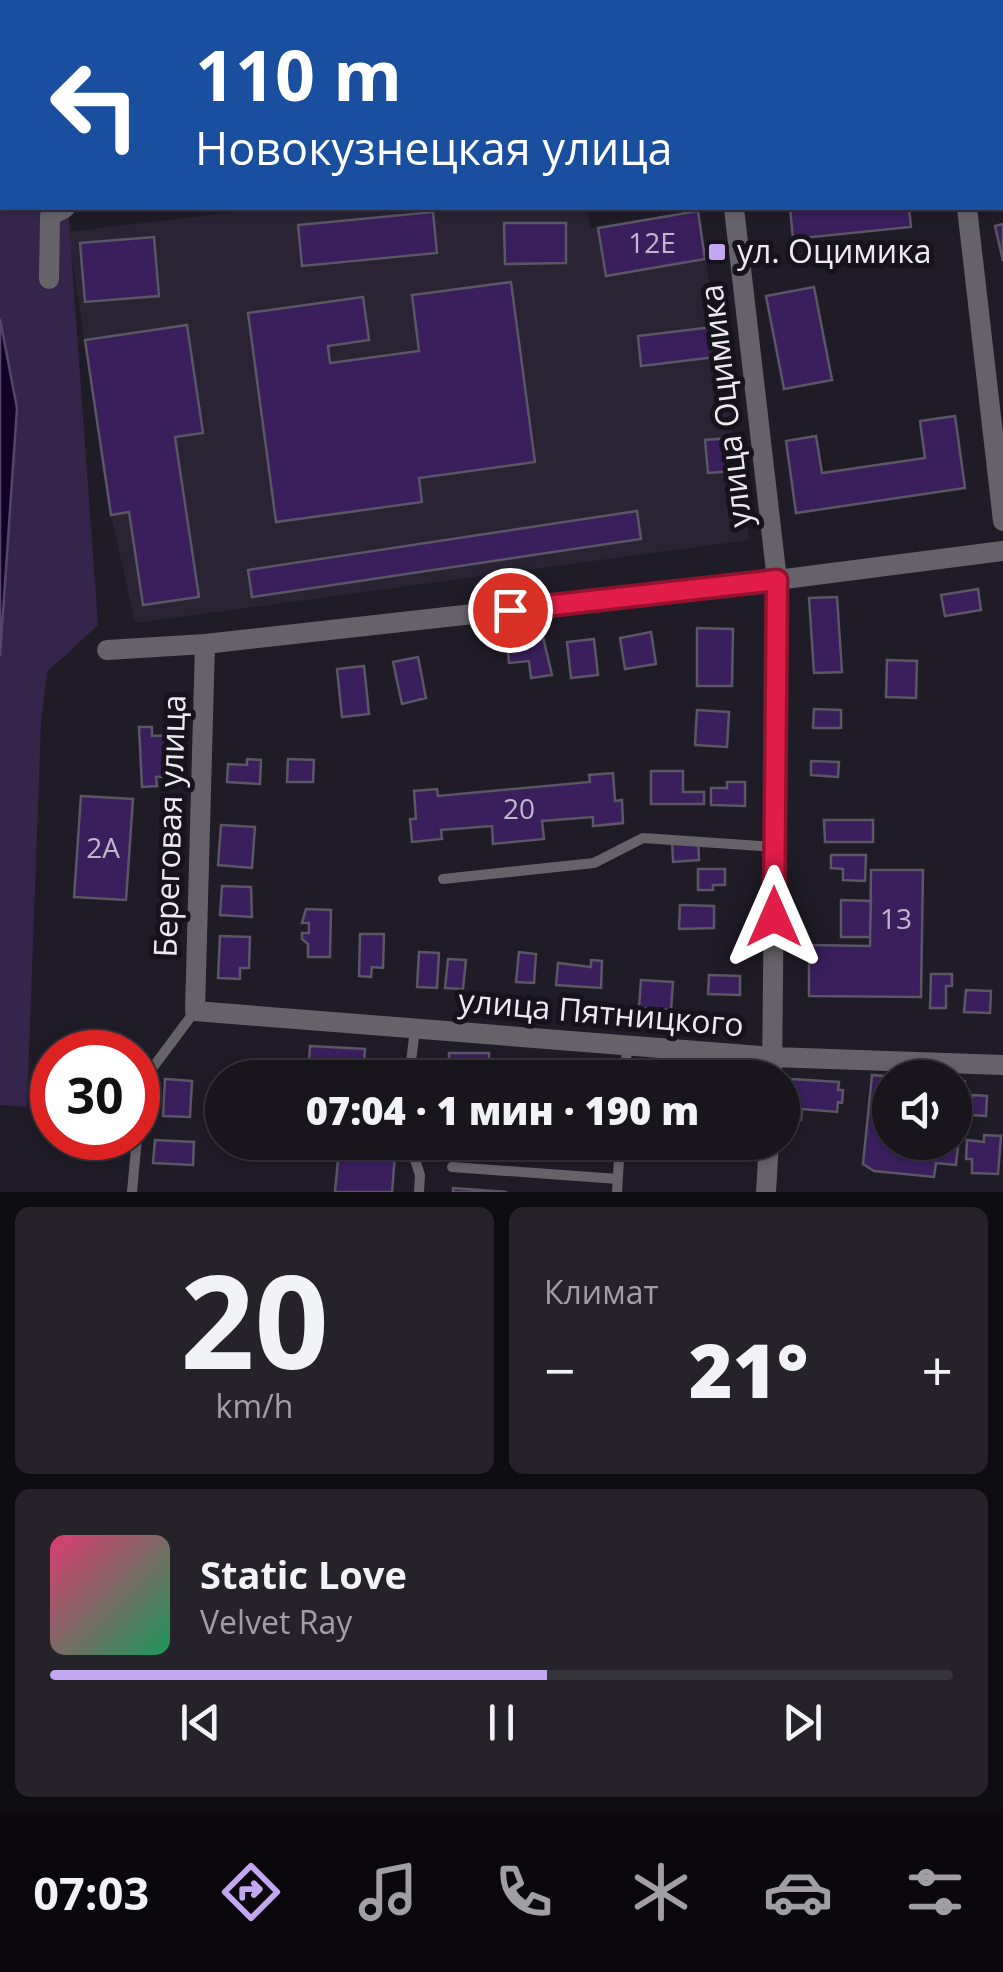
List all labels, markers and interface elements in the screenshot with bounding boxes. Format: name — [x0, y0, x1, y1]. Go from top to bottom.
text: 110 m — [195, 26, 402, 122]
icon: left — [30, 40, 160, 170]
text: Новокузнецкая улица — [195, 117, 673, 178]
house number: 12Е — [628, 223, 676, 261]
place label: ул. Оцимика — [737, 229, 931, 272]
marker: ул. Оцимика — [706, 241, 728, 263]
street label: улица Оцимика — [688, 282, 761, 530]
pin — [468, 568, 553, 653]
icon: arrive — [483, 583, 538, 638]
street label: Береговая улица — [142, 694, 195, 958]
house number: 20 — [503, 789, 535, 827]
house number: 2А — [86, 828, 120, 866]
position arrow — [722, 865, 826, 969]
house number: 13 — [880, 899, 912, 937]
street label: улица Пятницкого — [457, 978, 746, 1045]
speed limit sign: 30 — [30, 1030, 160, 1160]
map controls — [872, 1060, 972, 1160]
button: sound — [872, 1060, 972, 1160]
text: 07:04 · 1 мин · 190 m — [306, 1084, 699, 1136]
text: 20 — [180, 1230, 329, 1407]
text: Климат — [544, 1270, 658, 1313]
text: 21° — [689, 1318, 808, 1420]
text: − — [544, 1332, 575, 1407]
text: + — [922, 1332, 953, 1407]
text: km/h — [216, 1384, 293, 1427]
text: Static Love — [200, 1548, 407, 1600]
text: Velvet Ray — [200, 1600, 352, 1643]
icon: previous — [173, 1695, 228, 1750]
icon: pause — [474, 1695, 529, 1750]
icon: next — [775, 1695, 830, 1750]
icon: directions — [216, 1857, 286, 1927]
icon: music — [353, 1857, 423, 1927]
icon: phone — [489, 1857, 559, 1927]
icon: climate — [626, 1857, 696, 1927]
icon: car — [763, 1857, 833, 1927]
icon: filters — [900, 1857, 970, 1927]
text: 07:03 — [33, 1862, 149, 1923]

